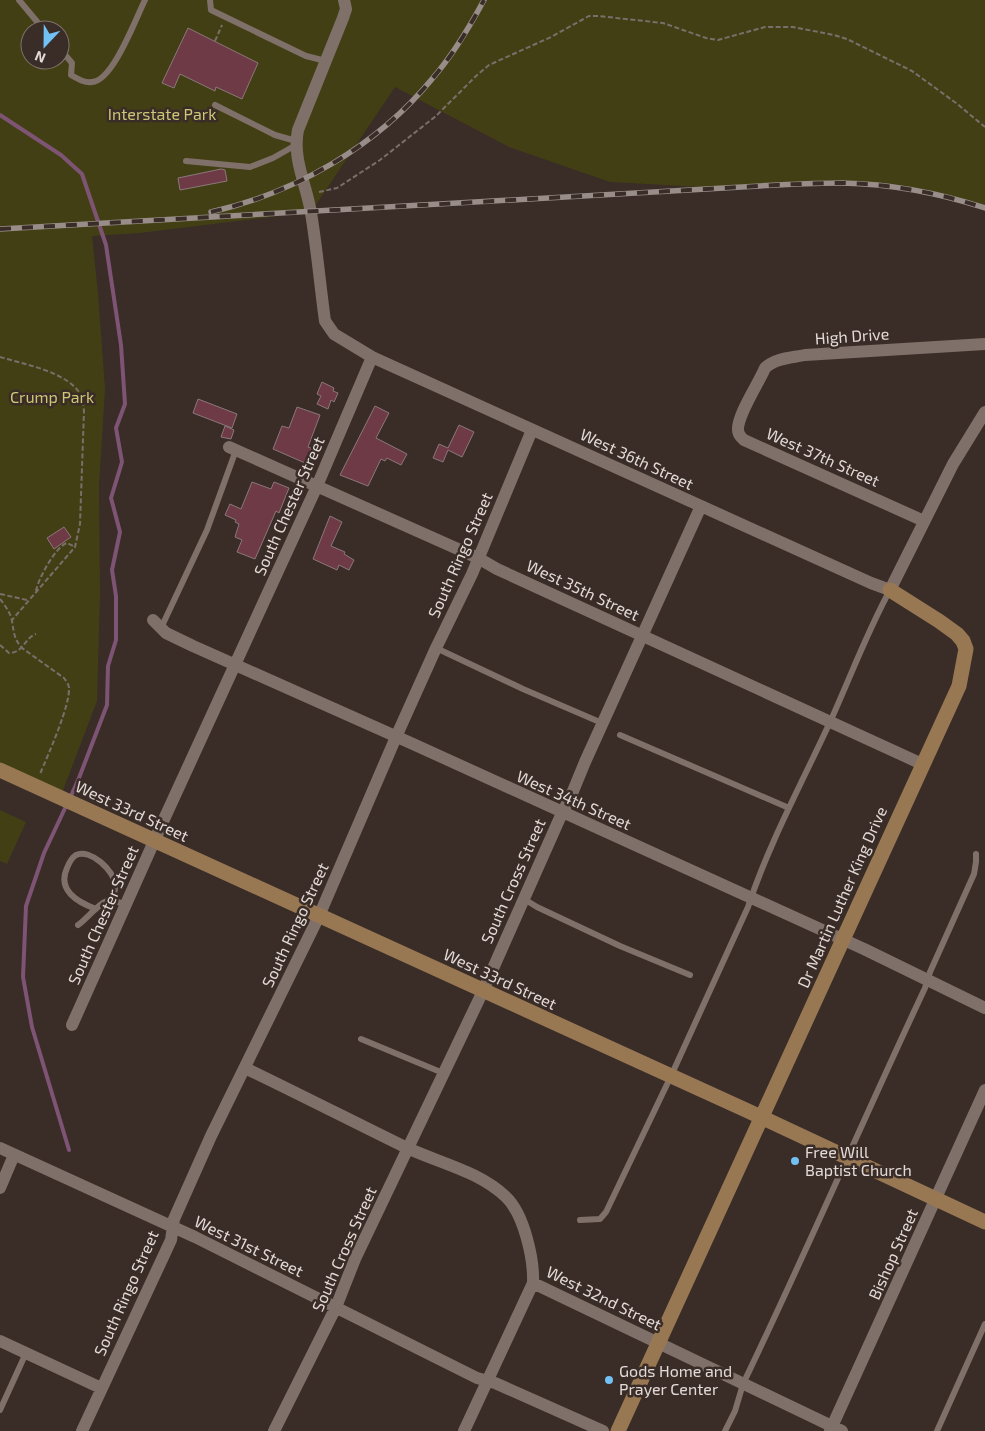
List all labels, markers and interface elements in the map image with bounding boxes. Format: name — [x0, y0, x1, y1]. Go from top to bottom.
north arrow — [20, 20, 70, 70]
text: N — [32, 48, 48, 67]
park label: Interstate Park — [108, 104, 216, 123]
street label: High Drive — [814, 323, 890, 348]
park label: Crump Park — [10, 387, 94, 406]
street label: West 37th Street — [764, 423, 883, 490]
street label: West 36th Street — [578, 424, 697, 493]
street label: South Chester Street — [249, 433, 328, 578]
street label: South Ringo Street — [423, 489, 496, 620]
street label: West 35th Street — [524, 555, 643, 624]
street label: West 34th Street — [514, 766, 634, 833]
street label: West 33rd Street — [73, 776, 192, 845]
street label: Dr Martin Luther King Drive — [793, 803, 890, 990]
street label: South Cross Street — [476, 815, 549, 946]
street label: South Chester Street — [63, 842, 142, 987]
street label: South Ringo Street — [257, 859, 332, 990]
street label: West 33rd Street — [441, 944, 560, 1013]
place label: Free Will Baptist Church — [805, 1142, 912, 1179]
marker: Free Will Baptist Church — [789, 1155, 801, 1167]
street label: South Cross Street — [307, 1183, 380, 1314]
street label: Bishop Street — [864, 1205, 921, 1302]
street label: West 31st Street — [192, 1211, 307, 1280]
street label: South Ringo Street — [89, 1227, 162, 1358]
street label: West 32nd Street — [544, 1261, 665, 1334]
place label: Gods Home and Prayer Center — [619, 1361, 732, 1398]
marker: Gods Home and Prayer Center — [603, 1374, 615, 1386]

